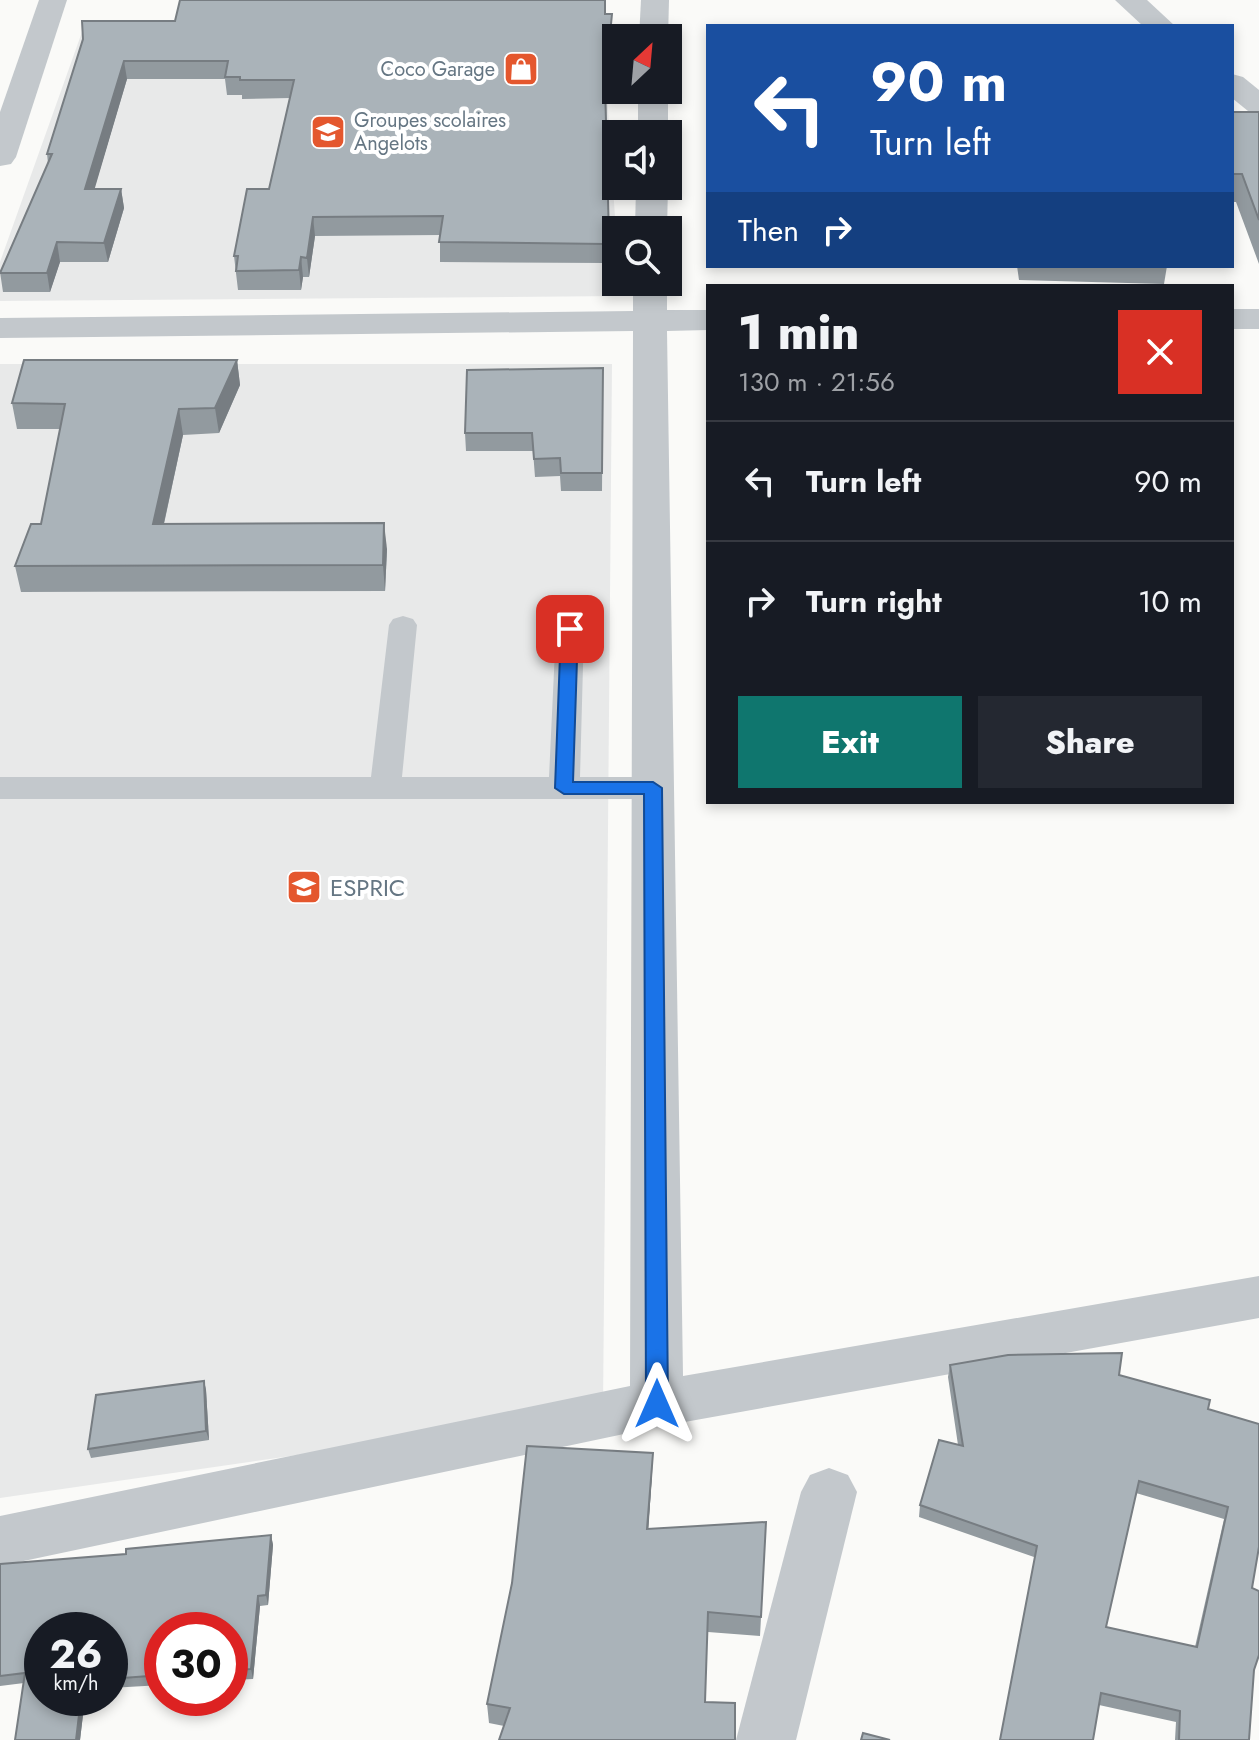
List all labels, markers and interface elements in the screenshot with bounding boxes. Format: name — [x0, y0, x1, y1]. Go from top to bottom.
north arrow — [602, 24, 682, 104]
map controls — [602, 24, 682, 296]
text: 90 m — [870, 41, 1007, 122]
shop icon: Coco Garage — [502, 50, 540, 88]
place label: Coco Garage — [381, 55, 495, 84]
icon: left — [738, 56, 842, 160]
place label: Groupes scolaires Angelots — [354, 106, 506, 158]
school or university icon: Groupes scolaires Angelots — [309, 113, 347, 151]
text: Turn left — [870, 116, 991, 168]
button: sound — [602, 120, 682, 200]
icon: right — [815, 208, 859, 252]
text: Then — [738, 209, 799, 252]
button: search — [602, 216, 682, 296]
text: 1 min — [738, 298, 859, 367]
button: close — [1118, 310, 1202, 394]
text: 130 m · 21:56 — [738, 363, 895, 401]
icon: left — [738, 459, 782, 503]
text: Turn left — [806, 460, 921, 503]
text: 90 m — [1134, 460, 1202, 503]
icon: right — [738, 579, 782, 623]
text: Turn right — [806, 580, 942, 623]
text: 10 m — [1138, 580, 1202, 623]
pin — [536, 595, 604, 663]
icon: arrive — [548, 607, 592, 651]
button: Exit — [738, 696, 962, 788]
button: Share — [978, 696, 1202, 788]
school or university icon: ESPRIC — [285, 868, 323, 906]
place label: ESPRIC — [330, 870, 405, 905]
position arrow — [615, 1362, 699, 1446]
speed limit sign: 30 — [144, 1612, 248, 1716]
text: 26 — [50, 1625, 103, 1683]
text: km/h — [53, 1669, 99, 1698]

